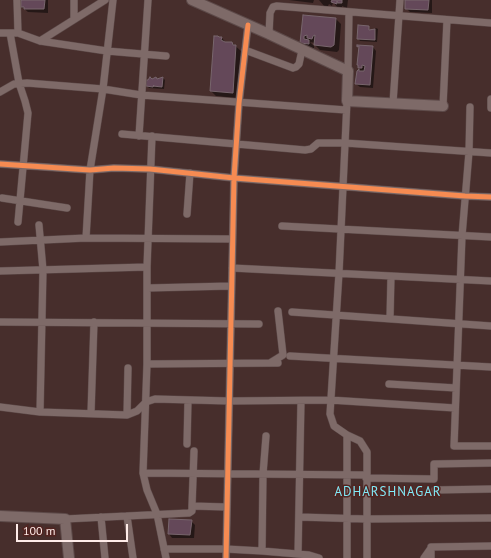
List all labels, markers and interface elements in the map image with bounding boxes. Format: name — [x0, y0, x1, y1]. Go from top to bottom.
district label: ADHARSHNAGAR — [334, 484, 442, 500]
scale bar — [18, 516, 130, 542]
text: 100 m — [23, 523, 56, 538]

